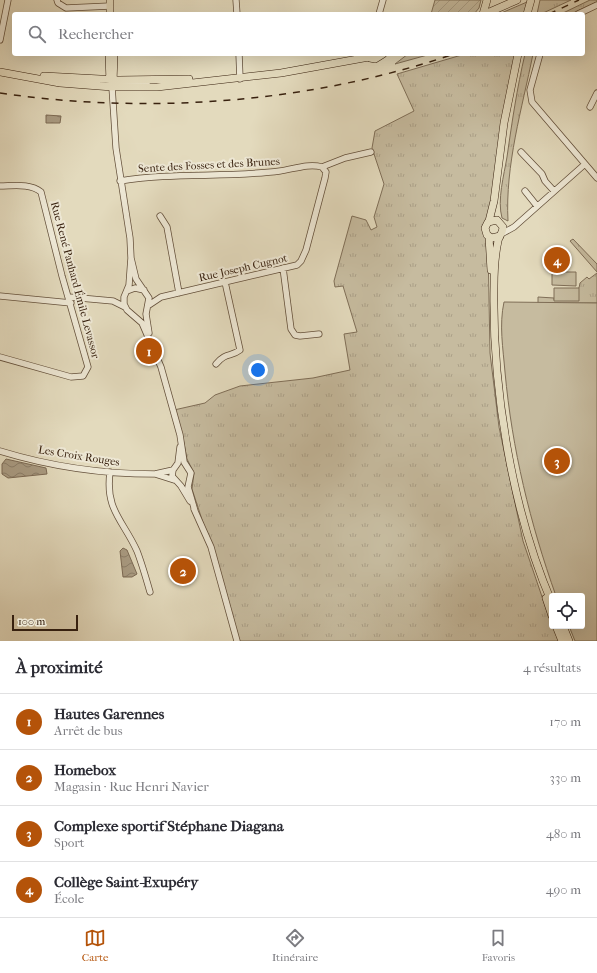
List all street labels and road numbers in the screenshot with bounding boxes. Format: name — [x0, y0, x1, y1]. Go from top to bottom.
street label: Sente des Fosses et des Brunes — [138, 155, 280, 175]
street label: Rue René Panhard Émile Levassor — [48, 200, 102, 360]
street label: Rue Joseph Cugnot — [197, 251, 289, 285]
street label: Les Croix Rouges — [37, 443, 121, 469]

